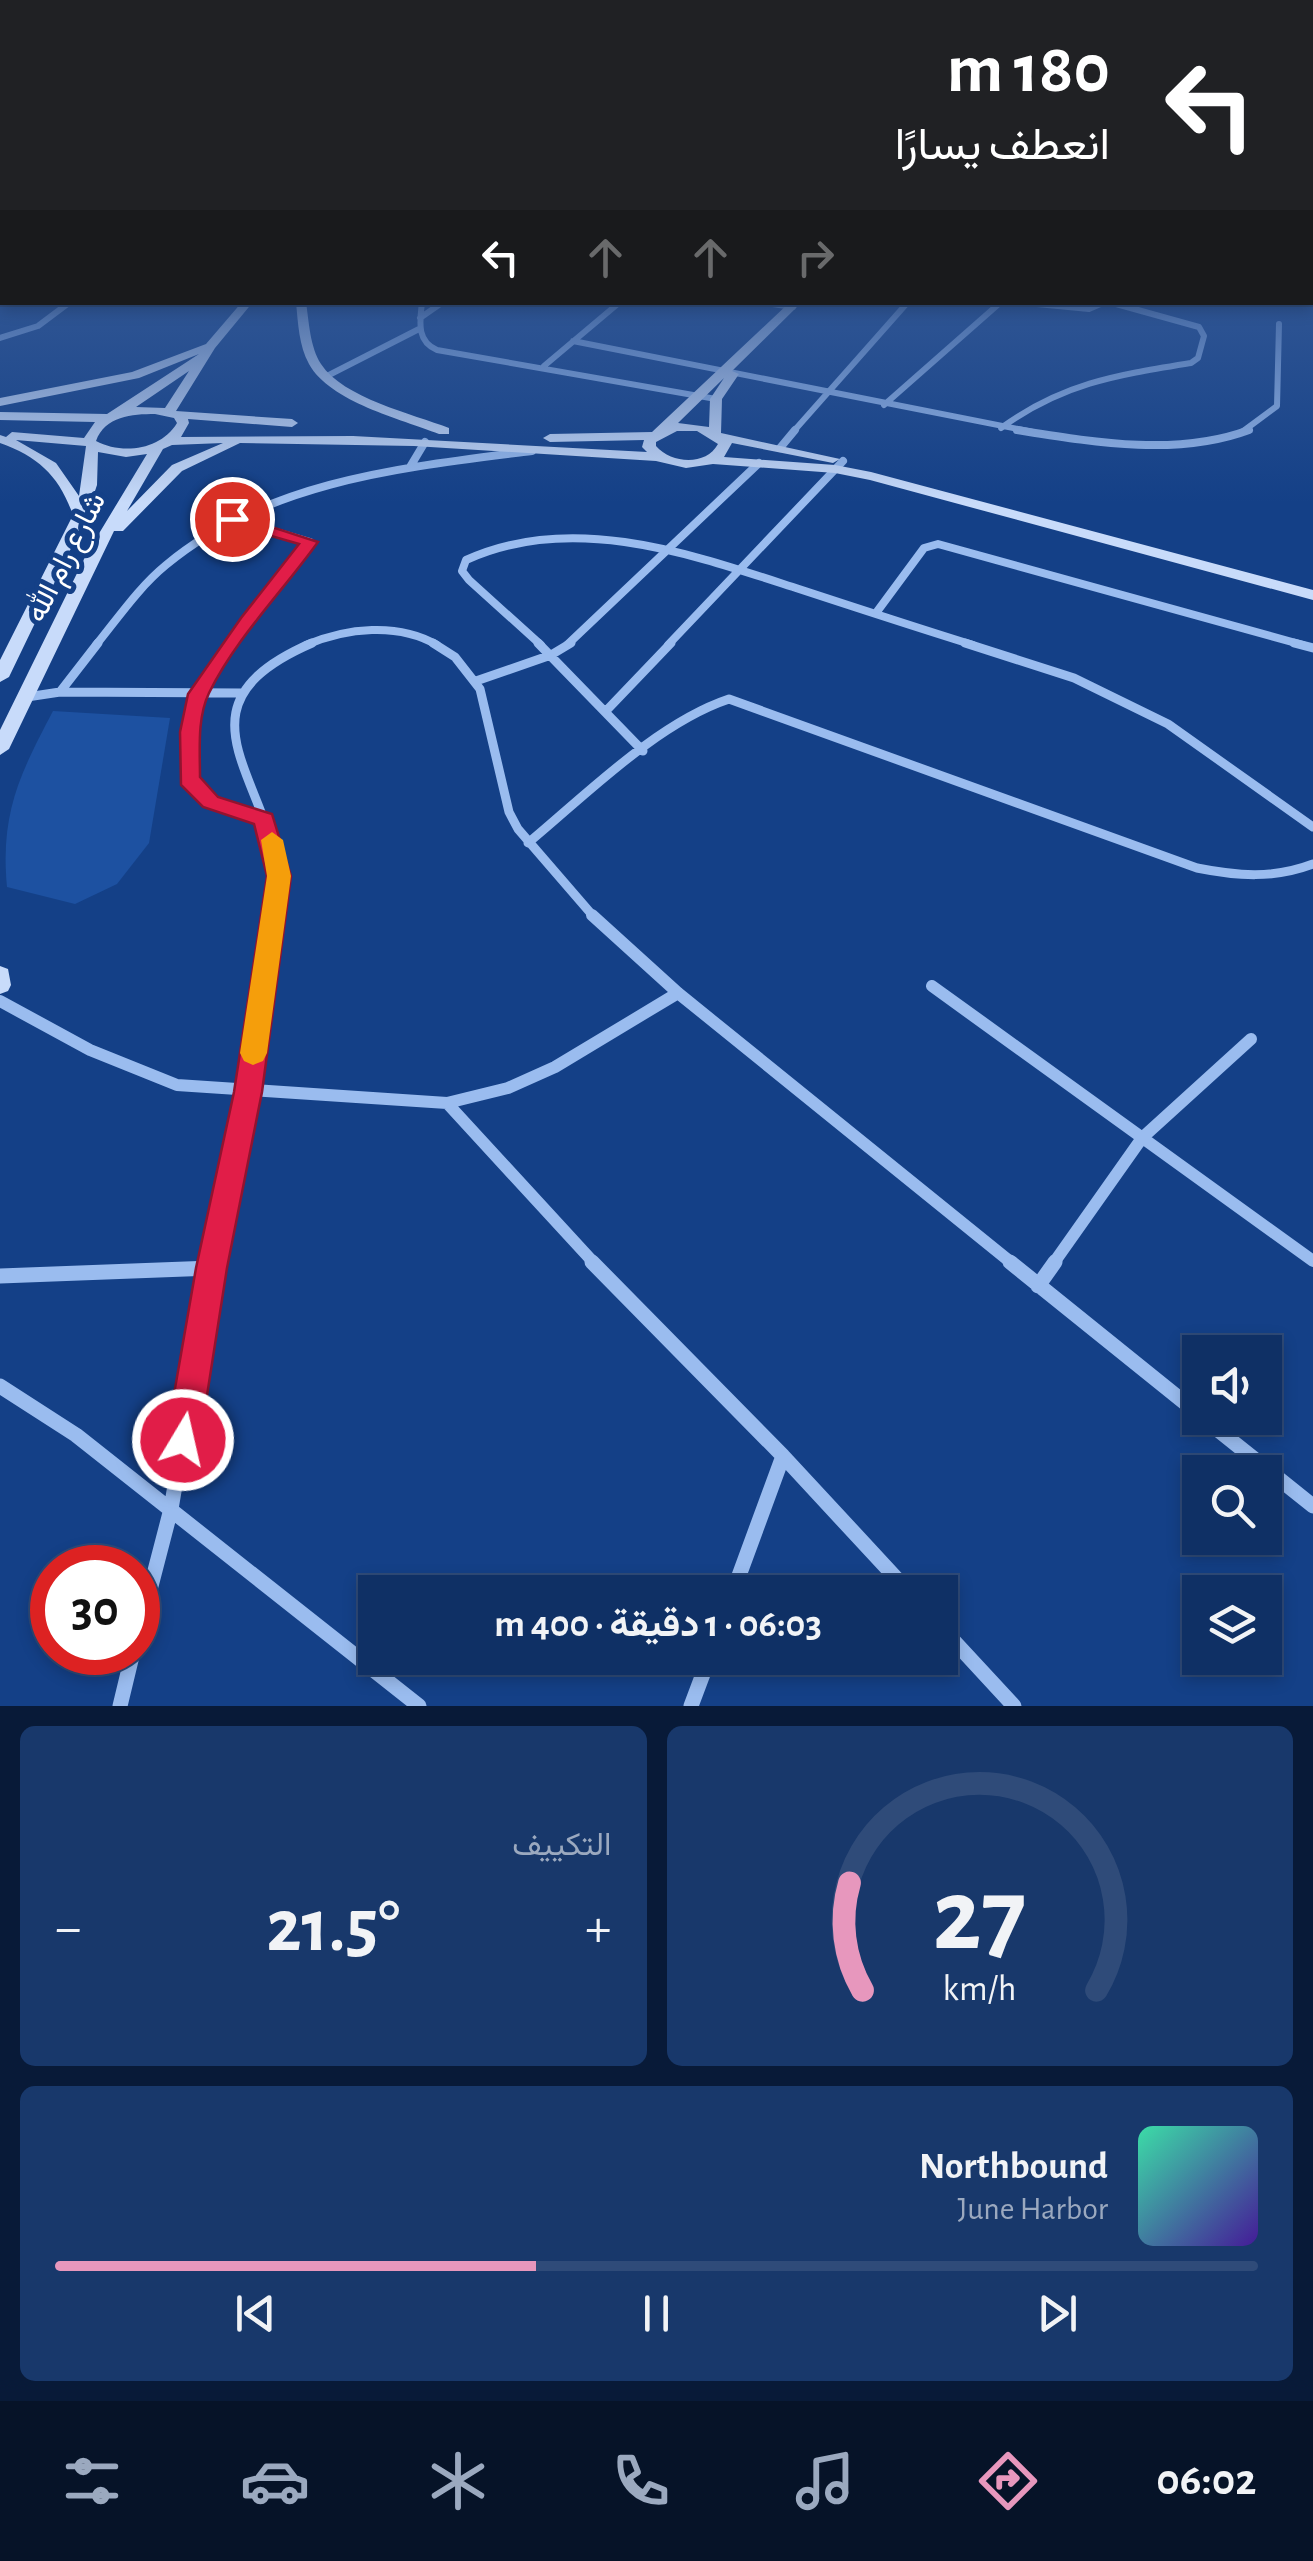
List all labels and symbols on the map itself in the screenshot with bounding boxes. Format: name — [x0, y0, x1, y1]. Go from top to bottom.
pin — [190, 477, 275, 562]
street label: شارع رام الله — [17, 486, 115, 629]
position arrow — [131, 1388, 235, 1492]
speed limit sign: 30 — [30, 1545, 160, 1675]

